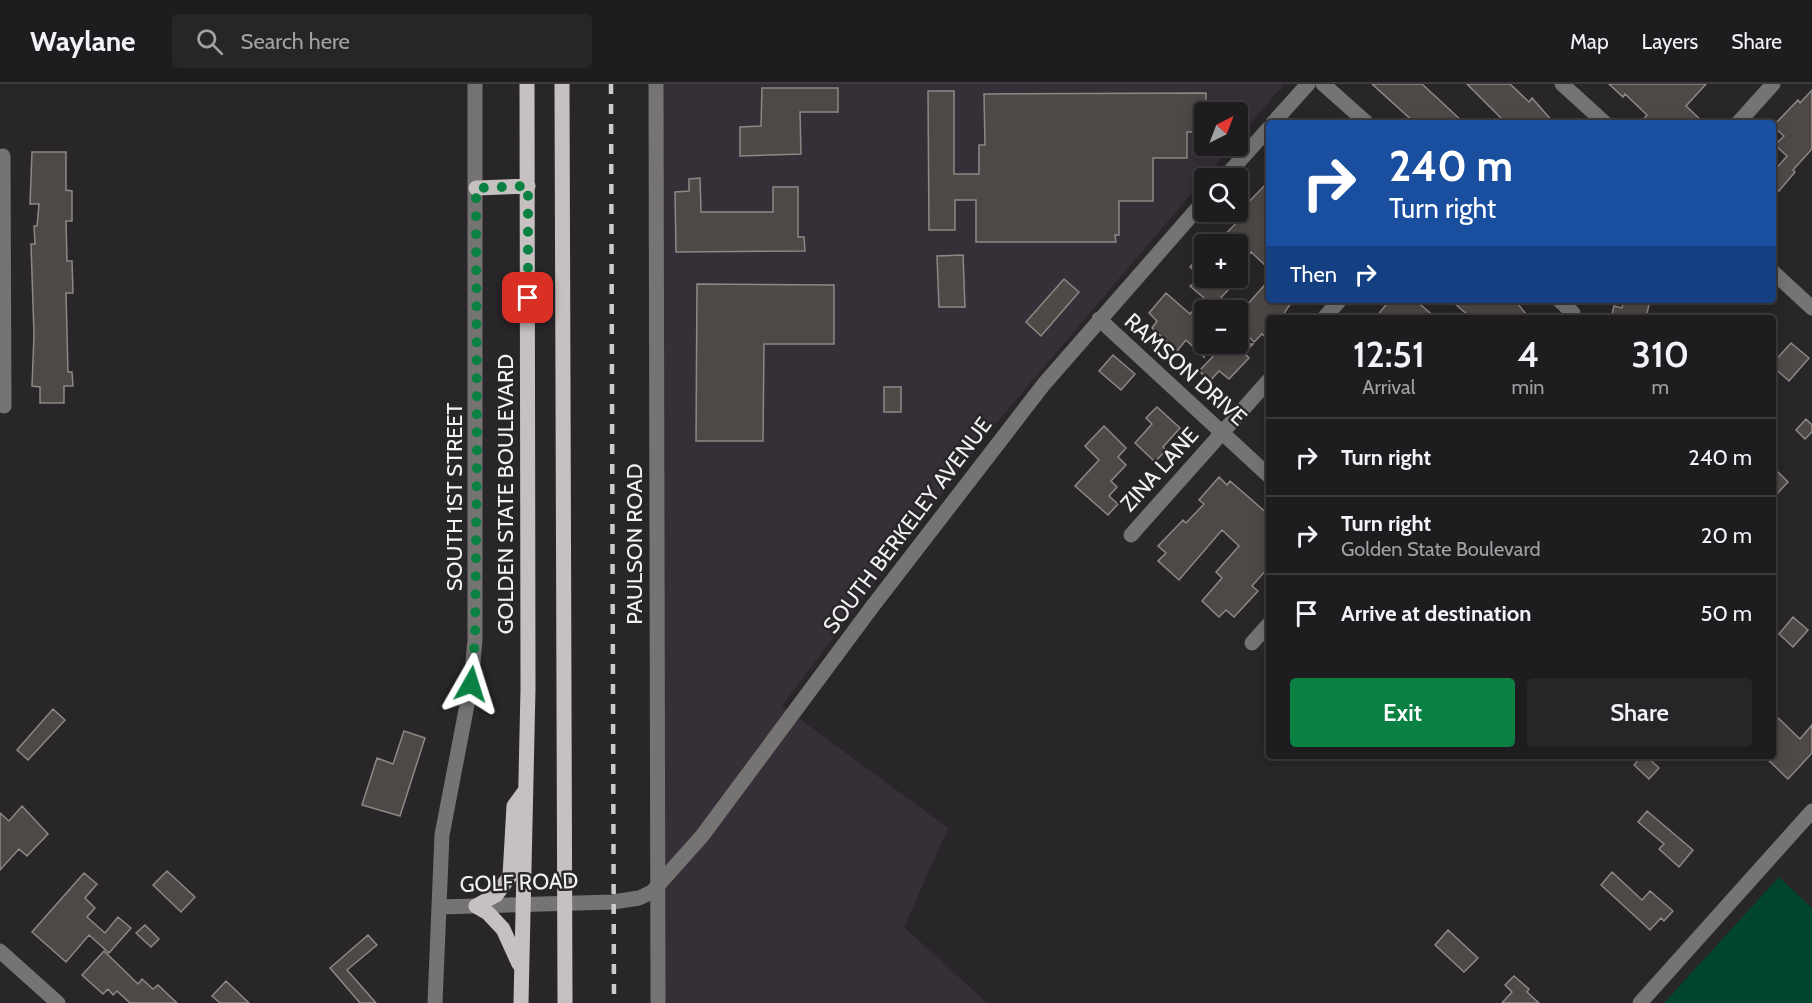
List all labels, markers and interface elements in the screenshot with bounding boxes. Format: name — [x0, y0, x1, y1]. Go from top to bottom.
search box — [172, 14, 592, 68]
text: Waylane — [30, 24, 136, 58]
icon: search — [193, 25, 226, 58]
text: Search here — [241, 28, 350, 55]
text: Map — [1570, 29, 1609, 54]
text: Layers — [1642, 29, 1698, 54]
text: Share — [1731, 29, 1782, 54]
north arrow — [1194, 102, 1248, 156]
map controls — [1194, 102, 1248, 354]
text: 240 m — [1389, 140, 1513, 192]
icon: right — [1290, 144, 1368, 222]
button: search — [1194, 168, 1248, 222]
text: Turn right — [1389, 192, 1496, 225]
button: + — [1194, 234, 1248, 288]
icon: right — [1349, 258, 1382, 291]
text: Then — [1290, 261, 1337, 288]
pin — [502, 272, 553, 323]
icon: arrive — [511, 281, 544, 314]
button: − — [1194, 300, 1248, 354]
street label: RAMSON DRIVE — [1119, 307, 1252, 431]
text: 12:51 — [1353, 332, 1425, 376]
text: 4 — [1517, 332, 1539, 376]
text: 310 — [1632, 332, 1689, 376]
street label: GOLDEN STATE BOULEVARD — [492, 354, 519, 634]
text: Arrival — [1362, 375, 1415, 399]
text: min — [1512, 375, 1545, 399]
text: m — [1652, 375, 1669, 399]
street label: SOUTH 1ST STREET — [441, 402, 468, 591]
street label: SOUTH BERKELEY AVENUE — [817, 412, 997, 639]
street label: ZINA LANE — [1115, 422, 1204, 517]
icon: right — [1290, 441, 1323, 474]
text: Turn right — [1341, 444, 1431, 471]
text: 240 m — [1688, 444, 1752, 471]
street label: PAULSON ROAD — [621, 463, 648, 625]
text: Turn right — [1341, 510, 1431, 537]
icon: right — [1290, 519, 1323, 552]
text: 20 m — [1701, 522, 1752, 549]
text: Golden State Boulevard — [1341, 537, 1541, 561]
icon: arrive — [1290, 597, 1323, 630]
text: Arrive at destination — [1341, 600, 1531, 627]
text: 50 m — [1700, 600, 1752, 627]
position arrow — [439, 652, 503, 716]
button: Exit — [1290, 678, 1515, 747]
button: Share — [1527, 678, 1752, 747]
street label: GOLF ROAD — [459, 867, 579, 898]

